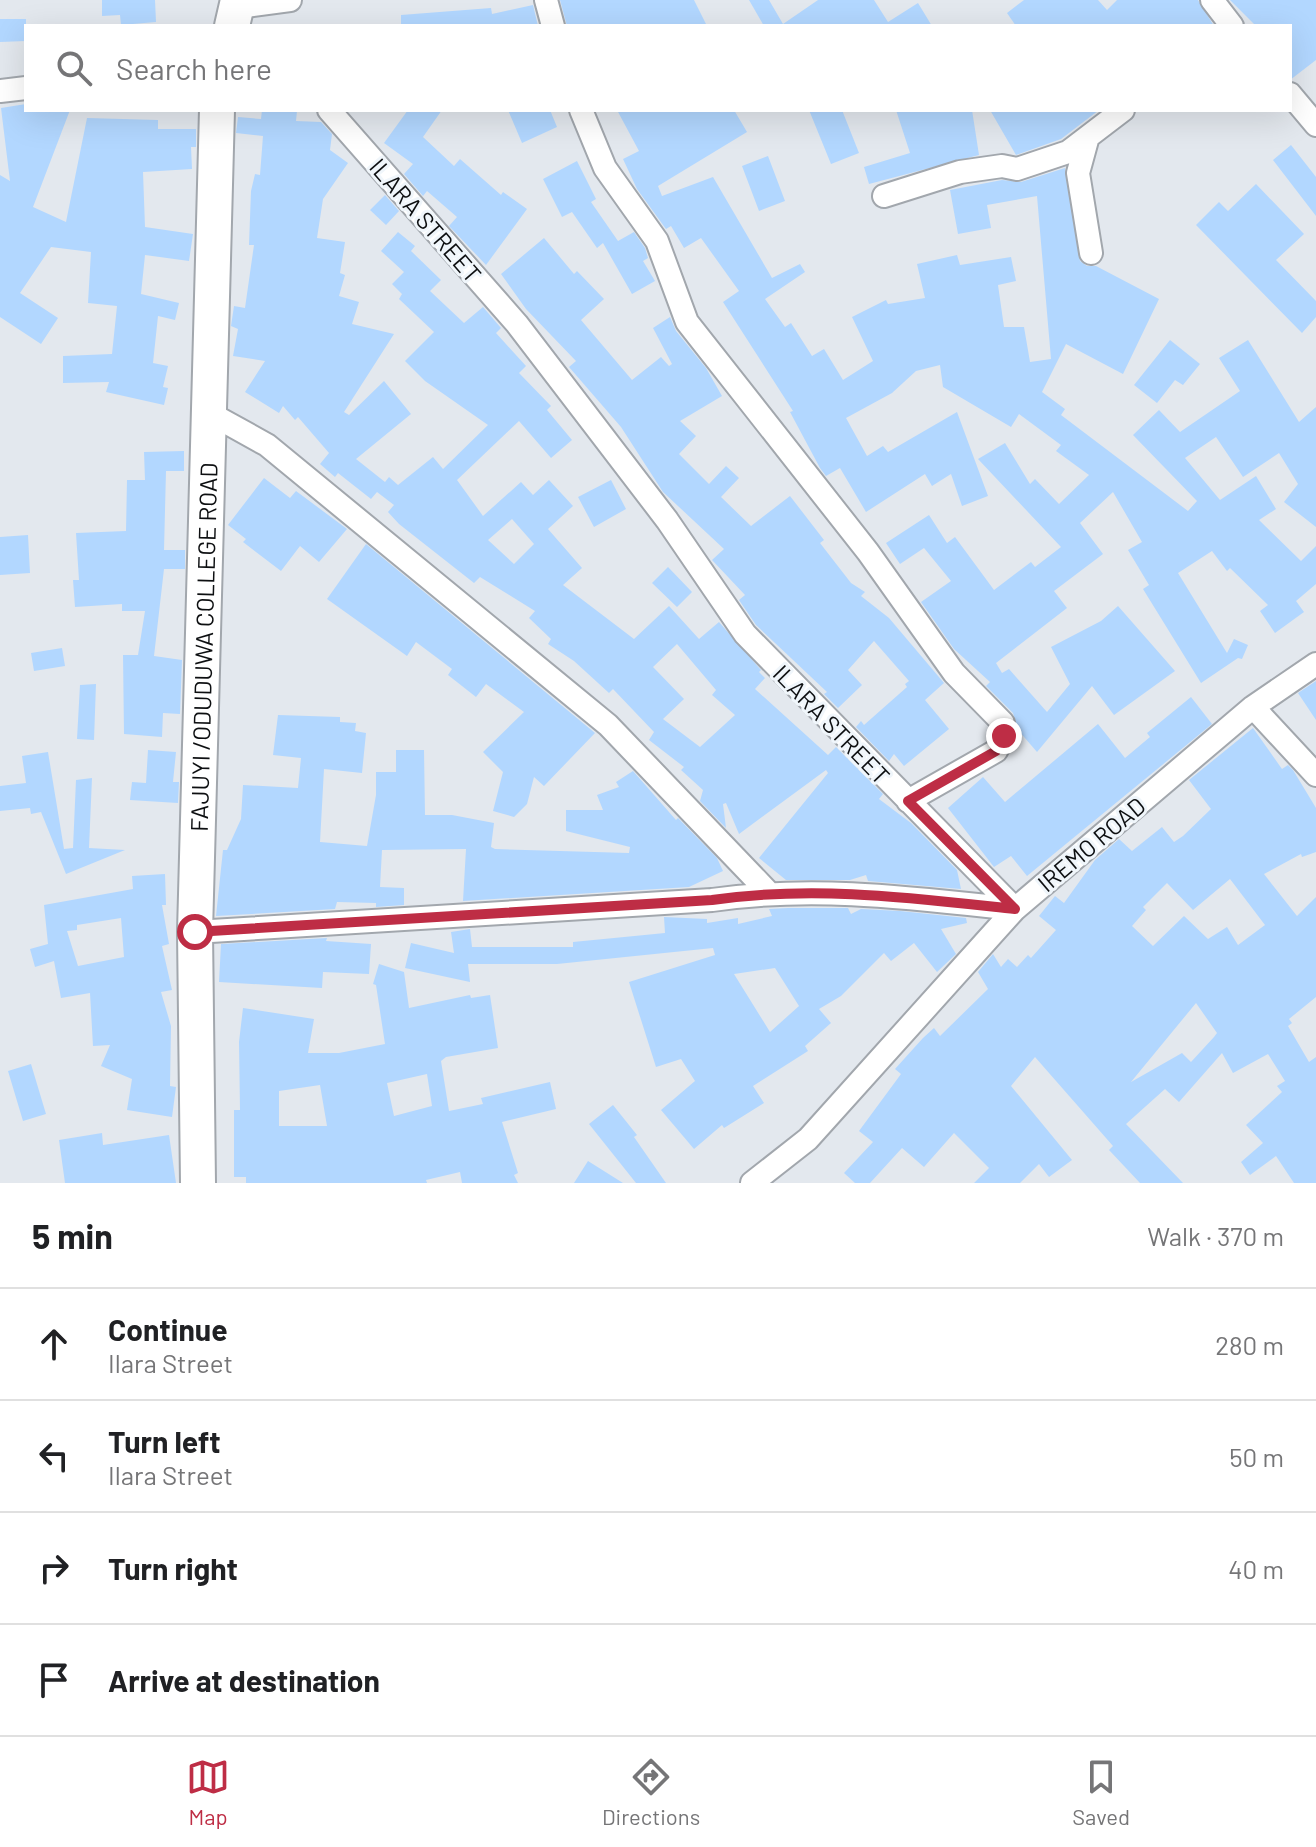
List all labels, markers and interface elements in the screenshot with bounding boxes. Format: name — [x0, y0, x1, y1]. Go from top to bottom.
search box — [24, 24, 1292, 112]
icon: search — [52, 46, 96, 90]
text: Search here — [116, 50, 272, 86]
street label: ILARA STREET — [364, 152, 488, 288]
street label: FAJUYI /ODUDUWA COLLEGE ROAD — [183, 462, 222, 832]
street label: ILARA STREET — [768, 658, 896, 790]
route end — [986, 718, 1022, 754]
street label: IREMO ROAD — [1031, 791, 1151, 897]
route start — [177, 914, 213, 950]
text: 5 min — [32, 1215, 113, 1256]
text: Walk · 370 m — [1147, 1220, 1284, 1251]
text: Continue — [108, 1311, 228, 1347]
icon: ahead — [32, 1322, 76, 1366]
text: 280 m — [1215, 1329, 1284, 1360]
text: Ilara Street — [108, 1347, 233, 1378]
text: Turn left — [108, 1423, 221, 1459]
icon: left — [32, 1434, 76, 1478]
text: 50 m — [1229, 1441, 1284, 1472]
text: Ilara Street — [108, 1459, 233, 1490]
icon: right — [32, 1546, 76, 1590]
text: Turn right — [108, 1550, 238, 1586]
text: 40 m — [1228, 1553, 1284, 1584]
icon: arrive — [32, 1658, 76, 1702]
text: Arrive at destination — [108, 1662, 380, 1698]
tab: Map — [186, 1755, 230, 1829]
tab: Directions — [602, 1755, 700, 1829]
tab: Saved — [1072, 1755, 1130, 1829]

